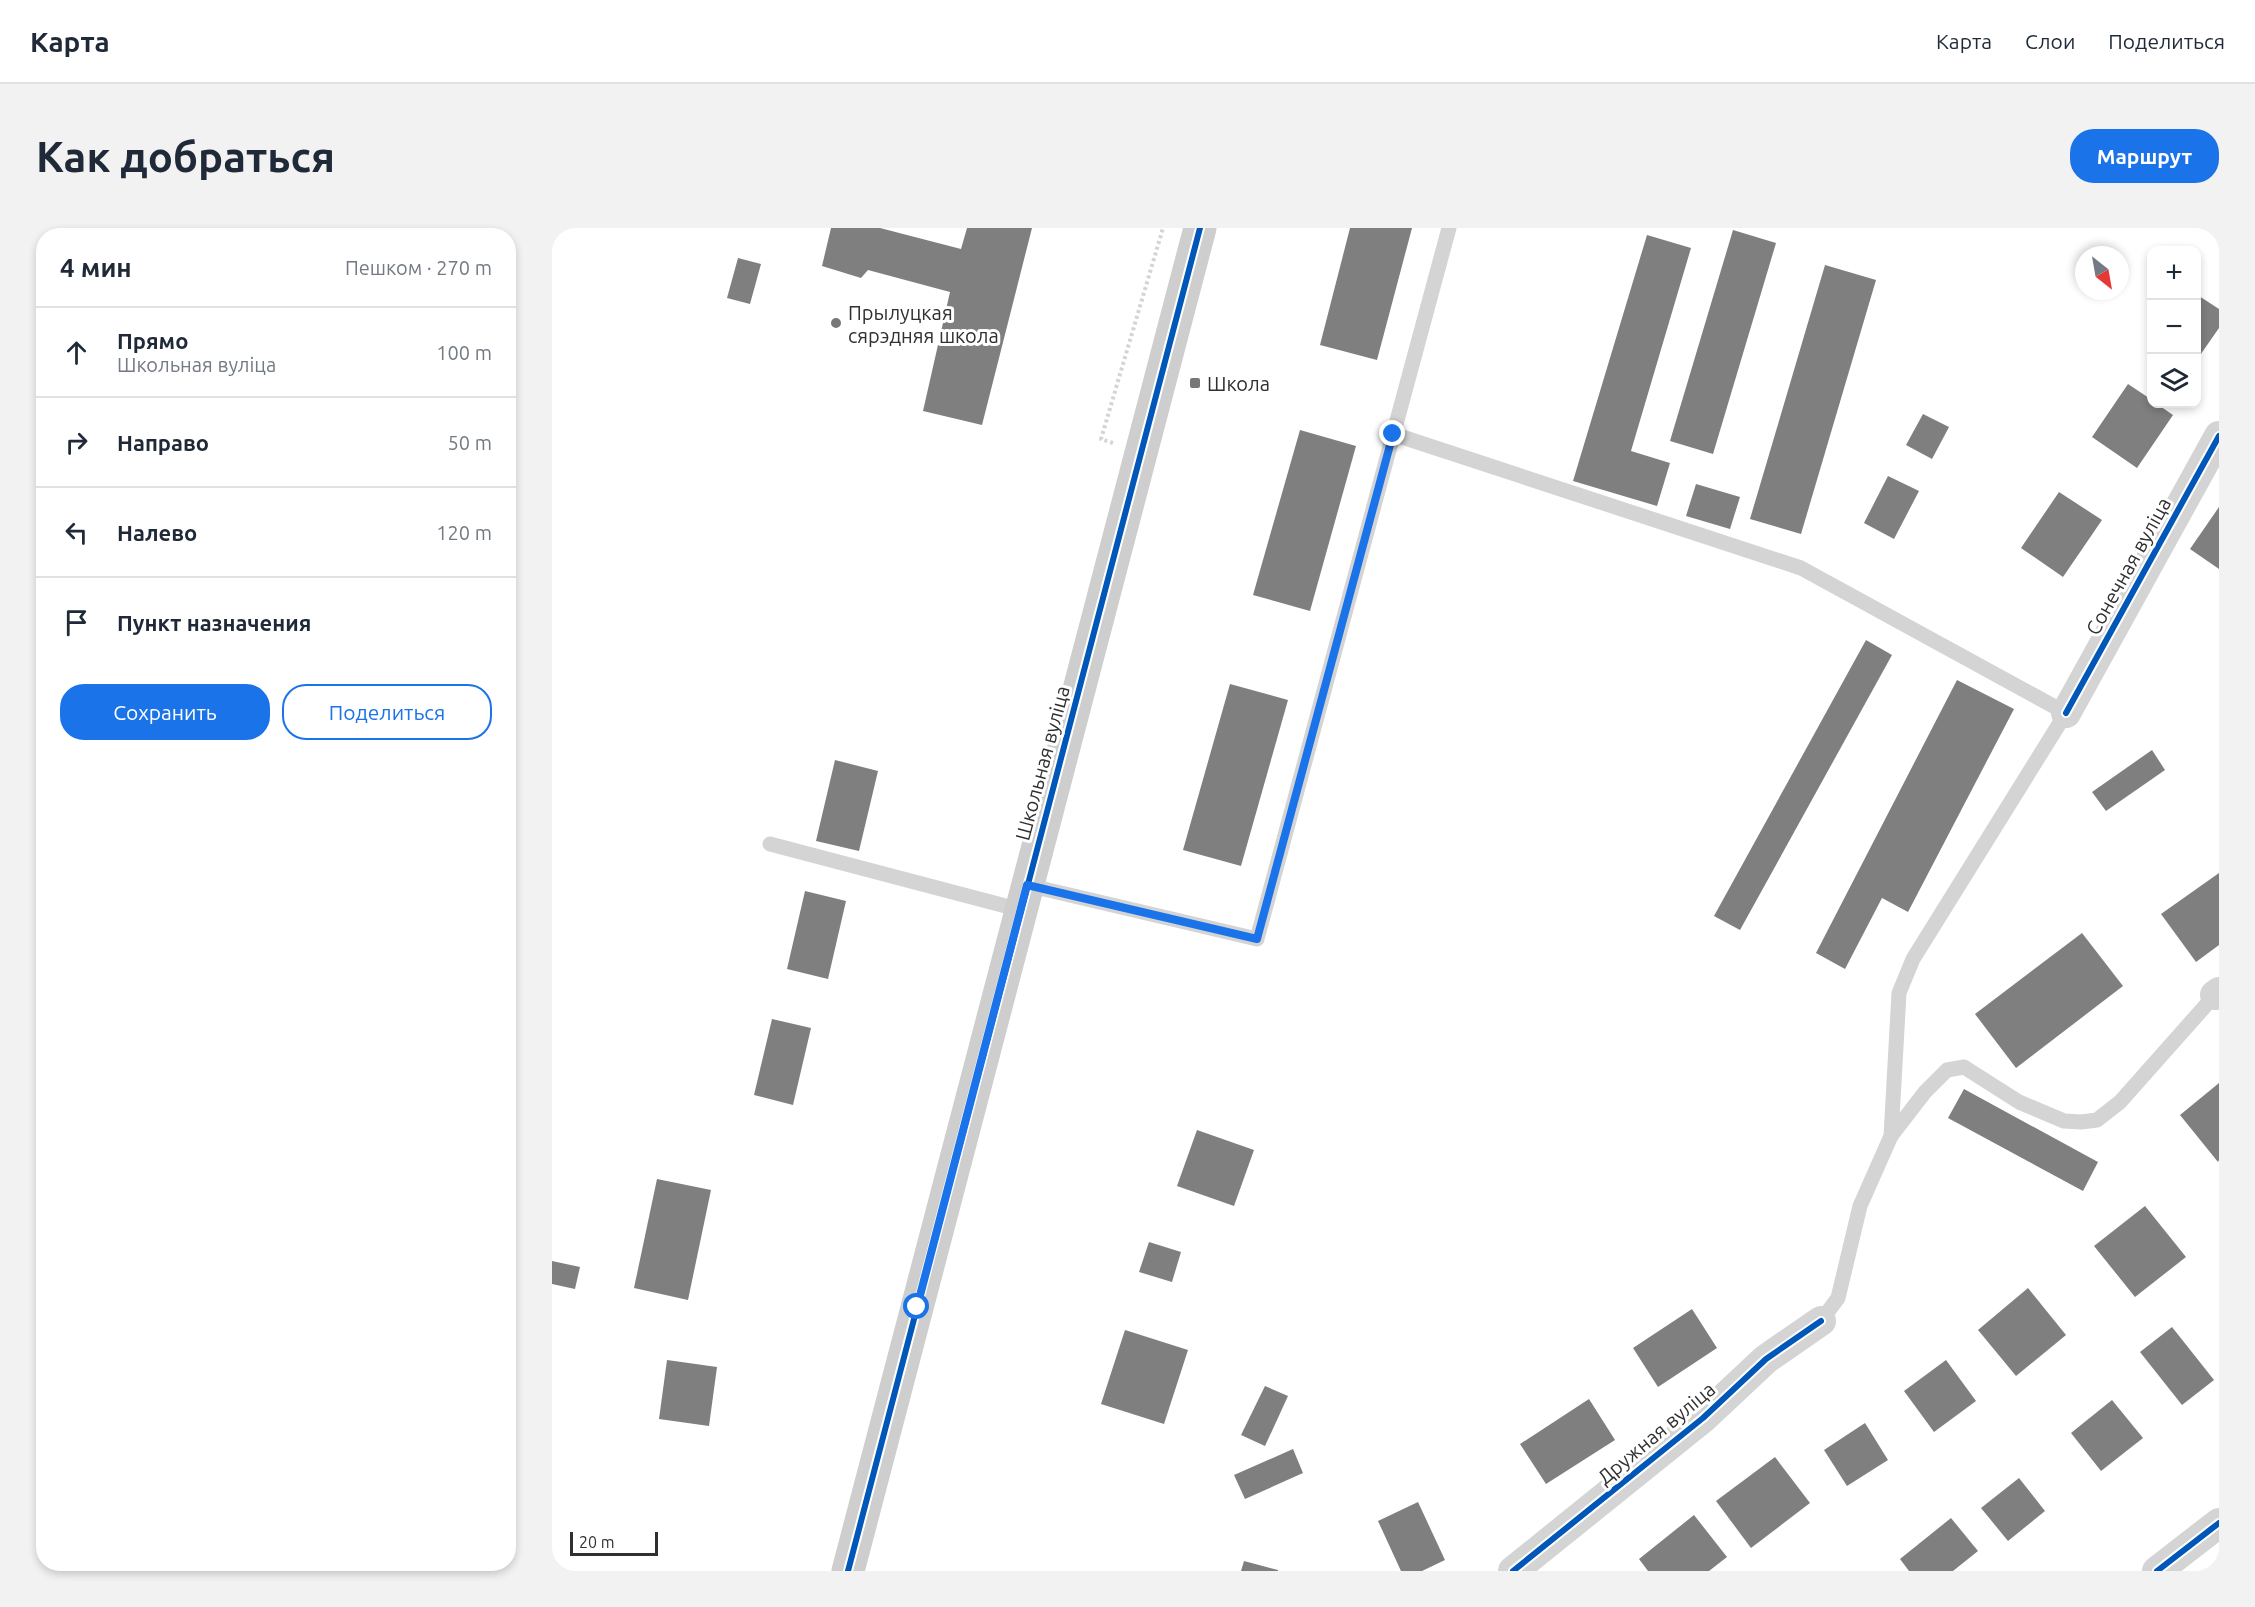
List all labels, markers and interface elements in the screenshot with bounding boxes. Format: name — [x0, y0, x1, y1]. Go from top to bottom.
text: Карта — [30, 26, 110, 57]
text: Карта — [1936, 29, 1992, 53]
text: Слои — [2025, 29, 2075, 53]
text: Поделиться — [2108, 29, 2225, 53]
button: Маршрут — [2070, 129, 2219, 183]
text: Как добраться — [36, 133, 335, 180]
north arrow — [2075, 246, 2129, 300]
map controls — [2147, 246, 2201, 408]
button: + — [2147, 246, 2201, 300]
text: 4 мин — [60, 253, 132, 282]
text: Пешком · 270 m — [345, 256, 492, 279]
button: − — [2147, 300, 2201, 354]
place label: Прылуцкая сярэдняя школа — [848, 301, 999, 347]
marker: Прылуцкая сярэдняя школа — [829, 316, 843, 330]
text: Прямо — [117, 328, 188, 353]
icon: ahead — [60, 336, 93, 369]
text: 100 m — [436, 341, 492, 364]
text: Школьная вуліца — [117, 353, 276, 376]
button: layers — [2147, 354, 2201, 408]
place label: Школа — [1207, 372, 1270, 395]
marker: Школа — [1188, 376, 1202, 390]
route end — [1379, 420, 1405, 446]
icon: right — [60, 426, 93, 459]
text: Направо — [117, 430, 209, 455]
text: 50 m — [448, 431, 492, 454]
street label: Сонечная вуліца — [2081, 493, 2175, 639]
icon: left — [60, 516, 93, 549]
text: Налево — [117, 520, 197, 545]
text: 120 m — [436, 521, 492, 544]
icon: arrive — [60, 606, 93, 639]
text: Пункт назначения — [117, 610, 311, 635]
street label: Школьная вуліца — [1010, 683, 1074, 843]
button: Сохранить — [60, 684, 270, 740]
button: Поделиться — [282, 684, 492, 740]
route start — [903, 1293, 929, 1319]
street label: Дружная вуліца — [1593, 1377, 1719, 1489]
scale bar — [570, 1529, 658, 1556]
text: 20 m — [579, 1533, 615, 1551]

